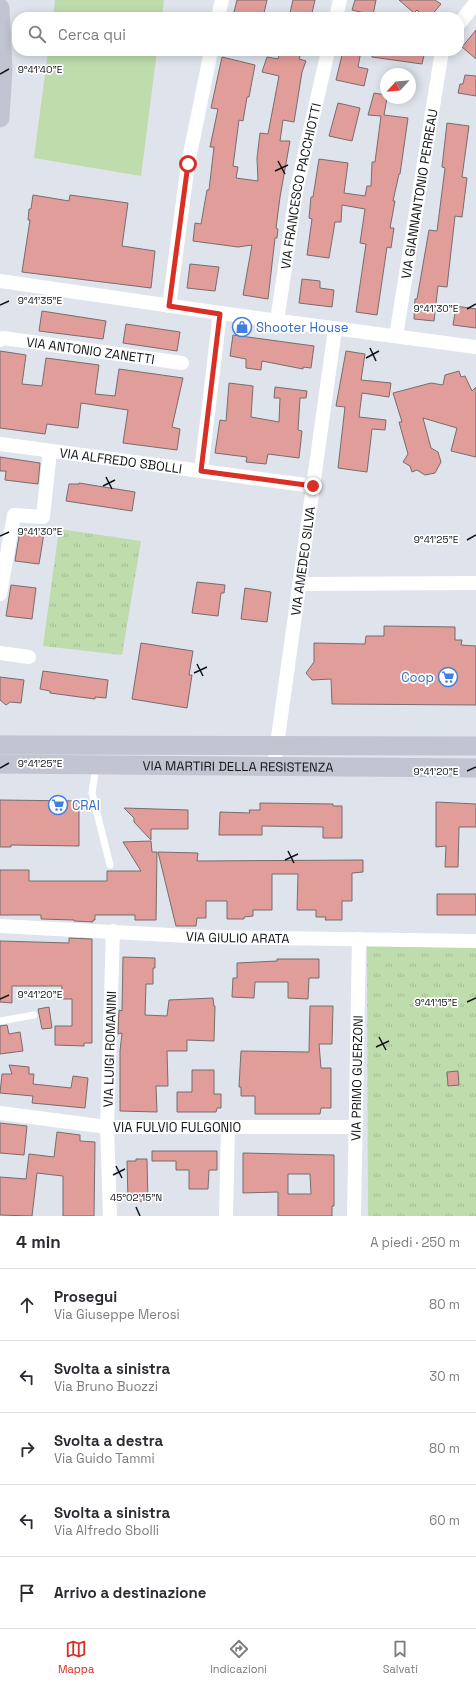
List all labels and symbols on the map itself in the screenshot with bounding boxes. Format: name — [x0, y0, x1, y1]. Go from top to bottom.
text: 9°41'40"E — [18, 63, 63, 76]
north arrow — [380, 68, 416, 104]
street label: VIA FRANCESCO PACCHIOTTI — [276, 101, 324, 270]
street label: VIA GIANNANTONIO PERREAU — [397, 108, 441, 280]
route start — [179, 155, 197, 173]
text: 9°41'35"E — [18, 294, 63, 307]
text: 9°41'30"E — [414, 302, 459, 315]
shop icon: Shooter House — [231, 316, 253, 338]
place label: Shooter House — [256, 319, 349, 336]
street label: VIA ANTONIO ZANETTI — [25, 333, 156, 368]
street label: VIA ALFREDO SBOLLI — [59, 444, 183, 477]
route end — [304, 477, 322, 495]
street label: VIA AMEDEO SILVA — [287, 505, 319, 617]
text: 9°41'30"E — [18, 525, 63, 538]
text: 9°41'25"E — [414, 533, 459, 546]
supermarket icon: Coop — [437, 666, 459, 688]
place label: Coop — [401, 669, 434, 686]
text: 9°41'25"E — [18, 757, 63, 770]
street label: VIA MARTIRI DELLA RESISTENZA — [142, 757, 334, 775]
text: 9°41'20"E — [414, 765, 459, 778]
supermarket icon: CRAI — [47, 794, 69, 816]
place label: CRAI — [72, 797, 100, 814]
street label: VIA GIULIO ARATA — [185, 927, 290, 947]
text: 9°41'20"E — [18, 988, 63, 1001]
street label: VIA LUIGI ROMANINI — [99, 991, 120, 1108]
text: 9°41'15"E — [415, 996, 458, 1009]
street label: VIA PRIMO GUERZONI — [347, 1015, 366, 1141]
street label: VIA FULVIO FULGONIO — [113, 1119, 241, 1136]
text: 45°02'15"N — [110, 1191, 162, 1204]

